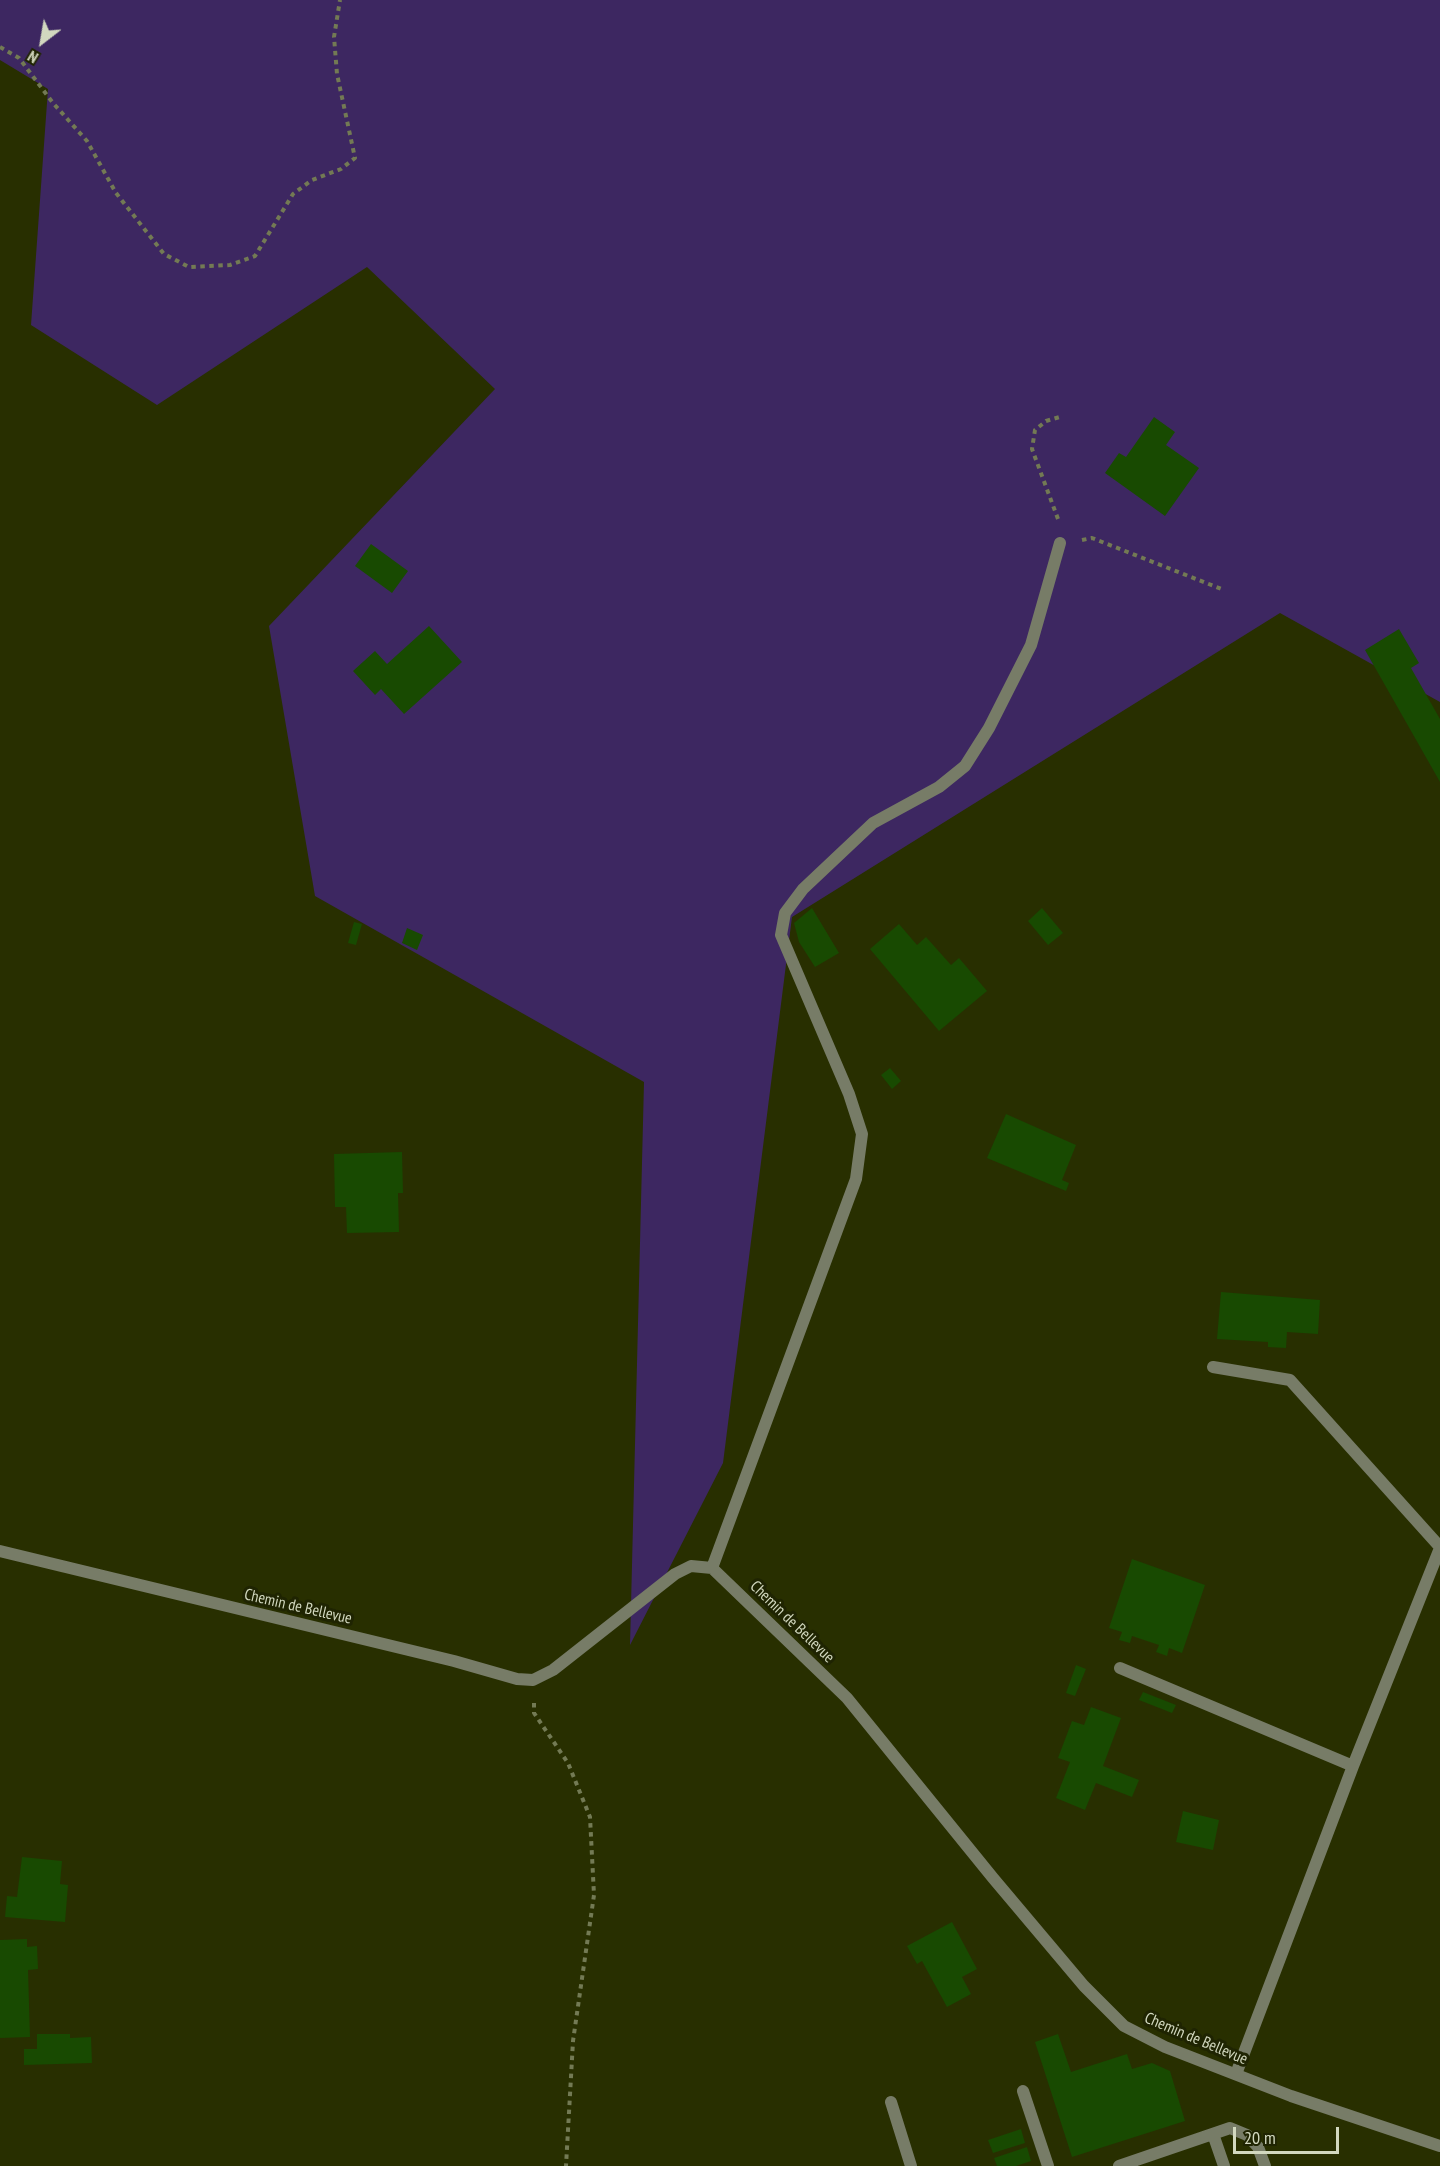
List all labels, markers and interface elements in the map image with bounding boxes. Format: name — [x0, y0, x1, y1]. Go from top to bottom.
north arrow — [12, 12, 72, 72]
text: N — [24, 47, 42, 68]
street label: Chemin de Bellevue — [746, 1577, 838, 1667]
street label: Chemin de Bellevue — [242, 1585, 354, 1629]
street label: Chemin de Bellevue — [1142, 2009, 1250, 2069]
scale bar — [1236, 2115, 1342, 2153]
text: 20 m — [1244, 2126, 1276, 2149]

